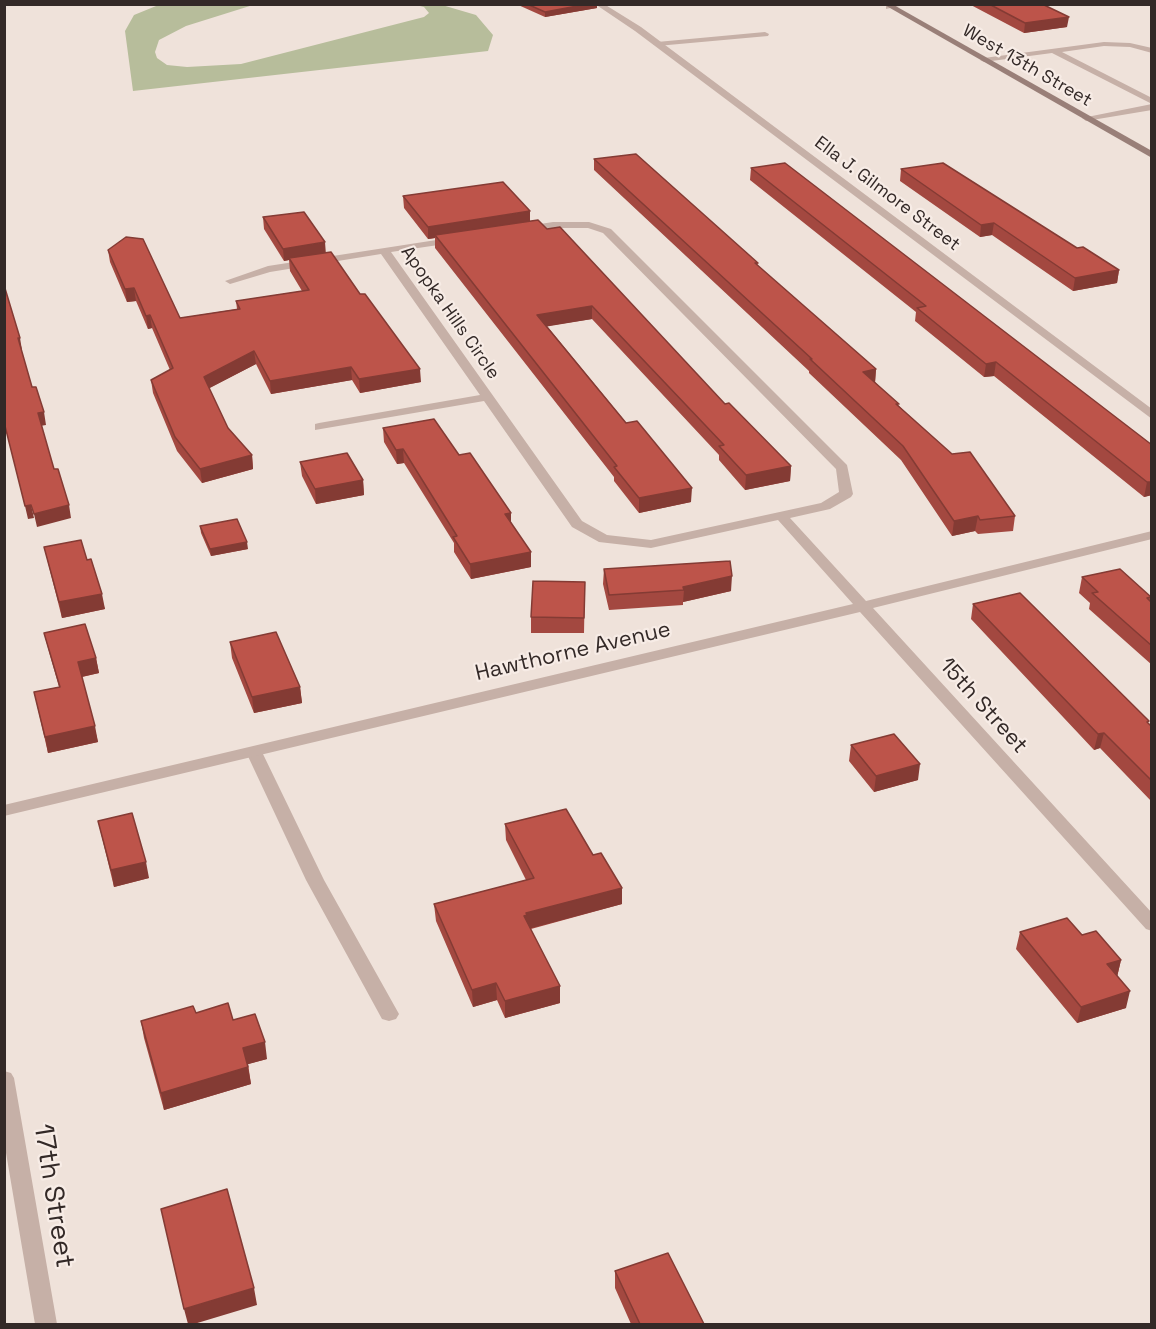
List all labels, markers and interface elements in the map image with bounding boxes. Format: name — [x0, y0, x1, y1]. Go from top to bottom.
street label: West 13th Street — [959, 20, 1095, 112]
street label: Ella J. Gilmore Street — [810, 132, 964, 256]
street label: Apopka Hills Circle — [396, 242, 504, 384]
street label: Hawthorne Avenue — [473, 617, 673, 687]
street label: 15th Street — [933, 653, 1033, 759]
street label: 17th Street — [26, 1122, 80, 1270]

